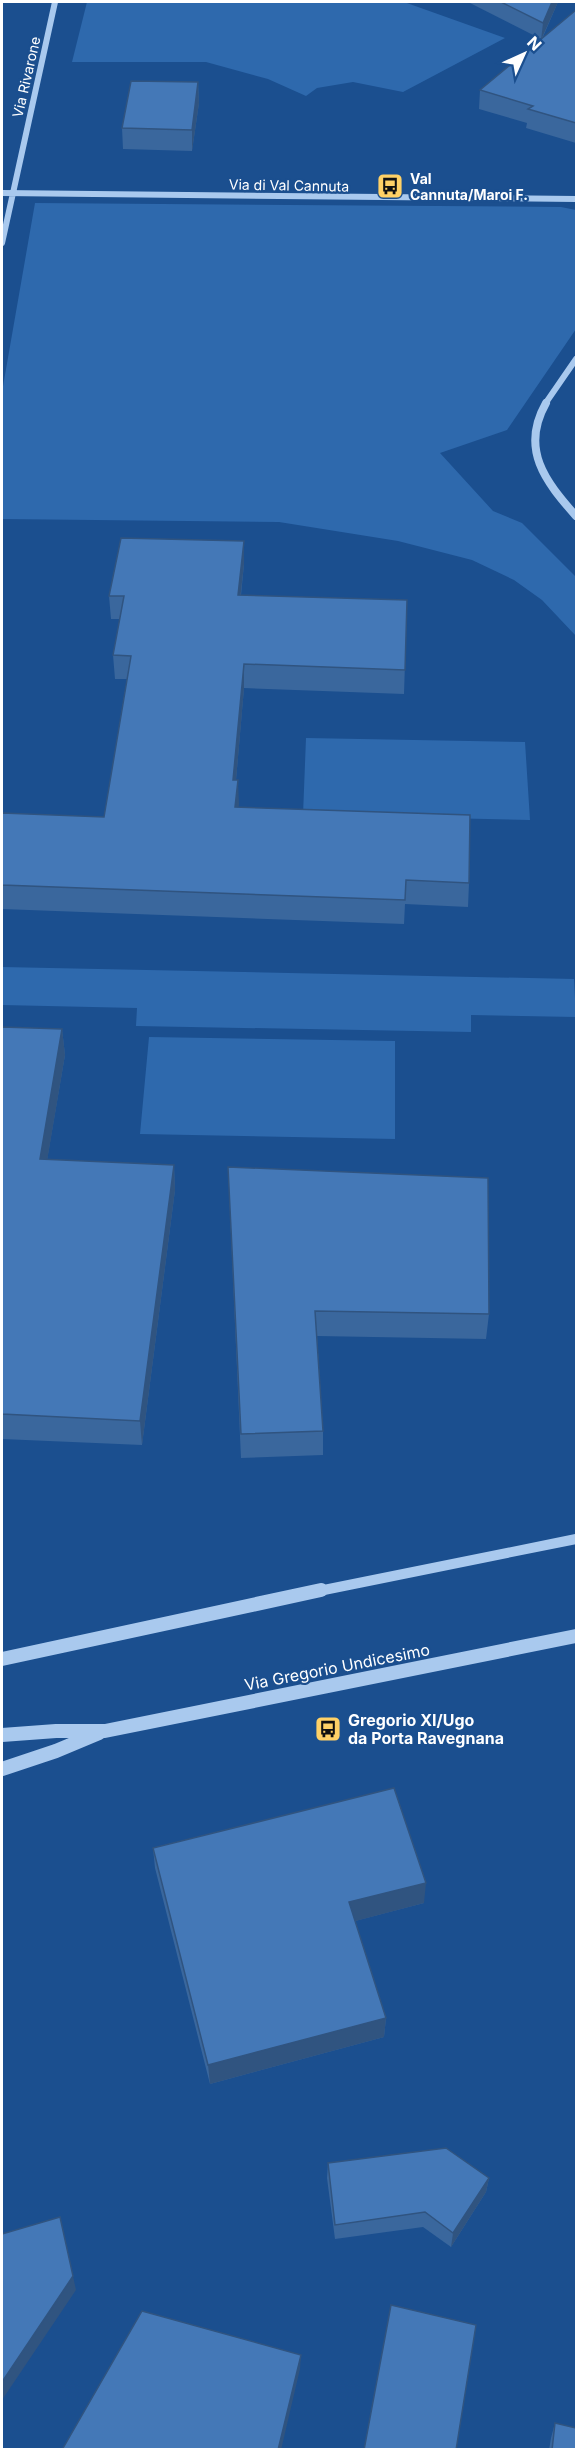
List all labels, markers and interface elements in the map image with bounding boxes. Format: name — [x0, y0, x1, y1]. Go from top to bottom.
north arrow — [494, 24, 554, 84]
text: N — [523, 32, 546, 55]
street label: Via Rivarone — [8, 35, 44, 119]
place label: Val Cannuta/Maroi F. — [410, 170, 528, 203]
bus stop icon: Val Cannuta/Maroi F. — [375, 171, 405, 201]
street label: Via di Val Cannuta — [229, 175, 349, 195]
street label: Via Gregorio Undicesimo — [243, 1639, 431, 1695]
place label: Gregorio XI/Ugo da Porta Ravegnana — [348, 1710, 504, 1748]
bus stop icon: Gregorio XI/Ugo da Porta Ravegnana — [313, 1714, 343, 1744]

